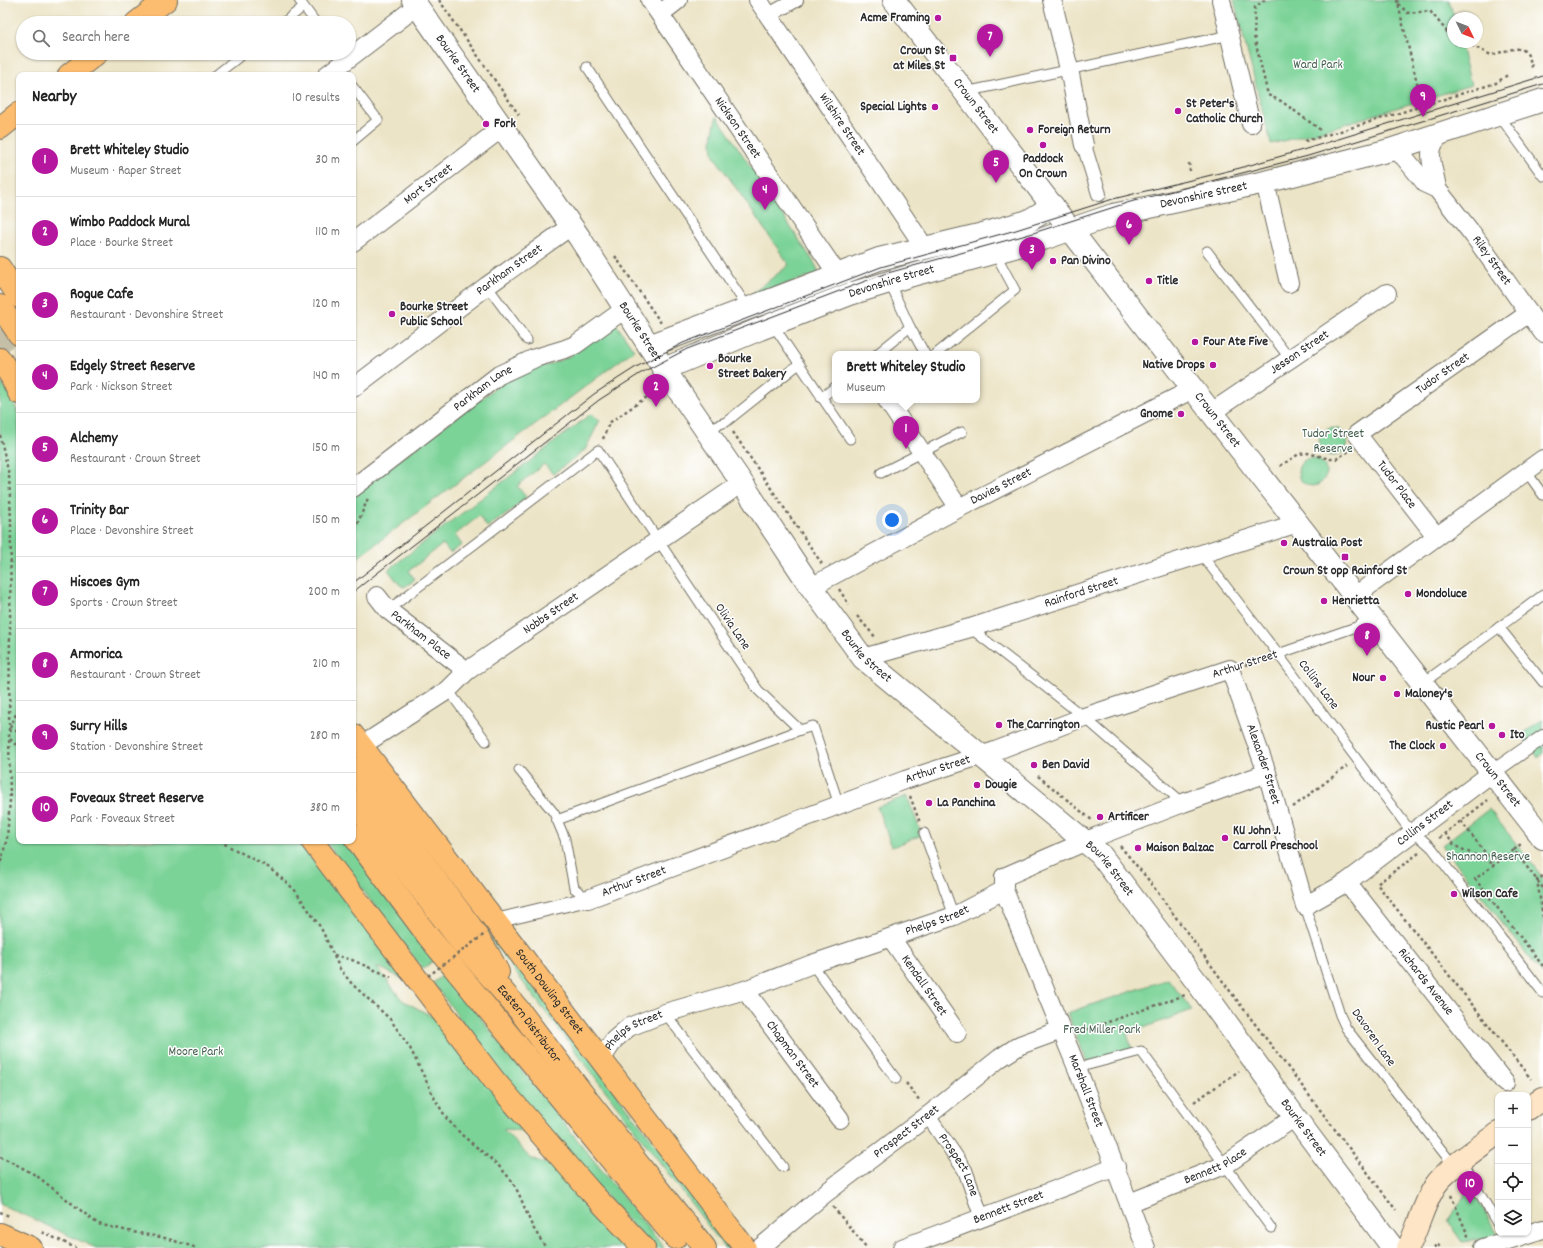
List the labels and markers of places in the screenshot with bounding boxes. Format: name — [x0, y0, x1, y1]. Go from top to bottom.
place label: Acme Framing — [860, 9, 930, 28]
marker: Acme Framing — [933, 13, 943, 23]
pin: 7 — [977, 24, 1003, 57]
place label: Crown St at Miles St — [893, 42, 945, 76]
marker: Crown St at Miles St — [948, 53, 958, 63]
pin: 9 — [1410, 84, 1436, 117]
place label: St Peter's Catholic Church — [1186, 95, 1263, 129]
place label: Special Lights — [860, 98, 928, 117]
marker: Special Lights — [930, 102, 940, 112]
marker: St Peter's Catholic Church — [1173, 106, 1183, 116]
place label: Fork — [494, 115, 516, 134]
marker: Fork — [481, 119, 491, 129]
place label: Foreign Return — [1038, 121, 1110, 140]
marker: Foreign Return — [1025, 125, 1035, 135]
marker: Paddock On Crown — [1038, 140, 1048, 150]
pin: 5 — [983, 150, 1009, 183]
place label: Paddock On Crown — [1019, 150, 1067, 184]
pin: 4 — [752, 177, 778, 210]
pin: 6 — [1116, 212, 1142, 245]
pin: 3 — [1019, 237, 1045, 270]
place label: Pan Divino — [1061, 252, 1111, 271]
marker: Pan Divino — [1048, 256, 1058, 266]
place label: Title — [1157, 272, 1178, 291]
marker: Title — [1144, 276, 1154, 286]
place label: Bourke Street Public School — [400, 298, 468, 332]
marker: Bourke Street Public School — [387, 309, 397, 319]
place label: Four Ate Five — [1203, 333, 1268, 352]
marker: Four Ate Five — [1190, 337, 1200, 347]
place label: Bourke Street Bakery — [718, 350, 787, 384]
place label: Native Drops — [1142, 356, 1206, 375]
marker: Native Drops — [1208, 360, 1218, 370]
marker: Bourke Street Bakery — [705, 361, 715, 371]
pin: 2 — [643, 374, 669, 407]
place label: Gnome — [1140, 405, 1173, 424]
marker: Gnome — [1176, 409, 1186, 419]
pin: 1 — [893, 416, 919, 449]
place label: Australia Post — [1292, 534, 1363, 553]
marker: Australia Post — [1279, 538, 1289, 548]
marker: Crown St opp Rainford St — [1340, 552, 1350, 562]
place label: Crown St opp Rainford St — [1283, 562, 1407, 581]
place label: Mondoluce — [1416, 585, 1467, 604]
marker: Mondoluce — [1403, 589, 1413, 599]
place label: Henrietta — [1332, 592, 1380, 611]
marker: Henrietta — [1319, 596, 1329, 606]
pin: 8 — [1354, 623, 1380, 656]
place label: Nour — [1352, 669, 1376, 688]
marker: Nour — [1378, 673, 1388, 683]
place label: Maloney's — [1405, 685, 1453, 704]
marker: Maloney's — [1392, 689, 1402, 699]
place label: The Carrington — [1007, 716, 1080, 735]
place label: Rustic Pearl — [1426, 717, 1485, 736]
marker: The Carrington — [994, 720, 1004, 730]
marker: Rustic Pearl — [1487, 721, 1497, 731]
place label: Ito — [1510, 726, 1525, 745]
marker: Ito — [1497, 730, 1507, 740]
place label: The Clock — [1389, 737, 1436, 756]
marker: The Clock — [1438, 741, 1448, 751]
place label: Ben David — [1042, 756, 1090, 775]
marker: Ben David — [1029, 760, 1039, 770]
place label: Dougie — [985, 776, 1017, 795]
marker: Dougie — [972, 780, 982, 790]
place label: La Panchina — [937, 794, 996, 813]
marker: La Panchina — [924, 798, 934, 808]
place label: Artificer — [1108, 808, 1150, 827]
marker: Artificer — [1095, 812, 1105, 822]
place label: KU John J. Carroll Preschool — [1233, 822, 1319, 856]
marker: KU John J. Carroll Preschool — [1220, 833, 1230, 843]
place label: Maison Balzac — [1146, 839, 1214, 858]
marker: Maison Balzac — [1133, 843, 1143, 853]
place label: Wilson Cafe — [1462, 885, 1518, 904]
marker: Wilson Cafe — [1449, 889, 1459, 899]
pin: 10 — [1457, 1171, 1483, 1204]

